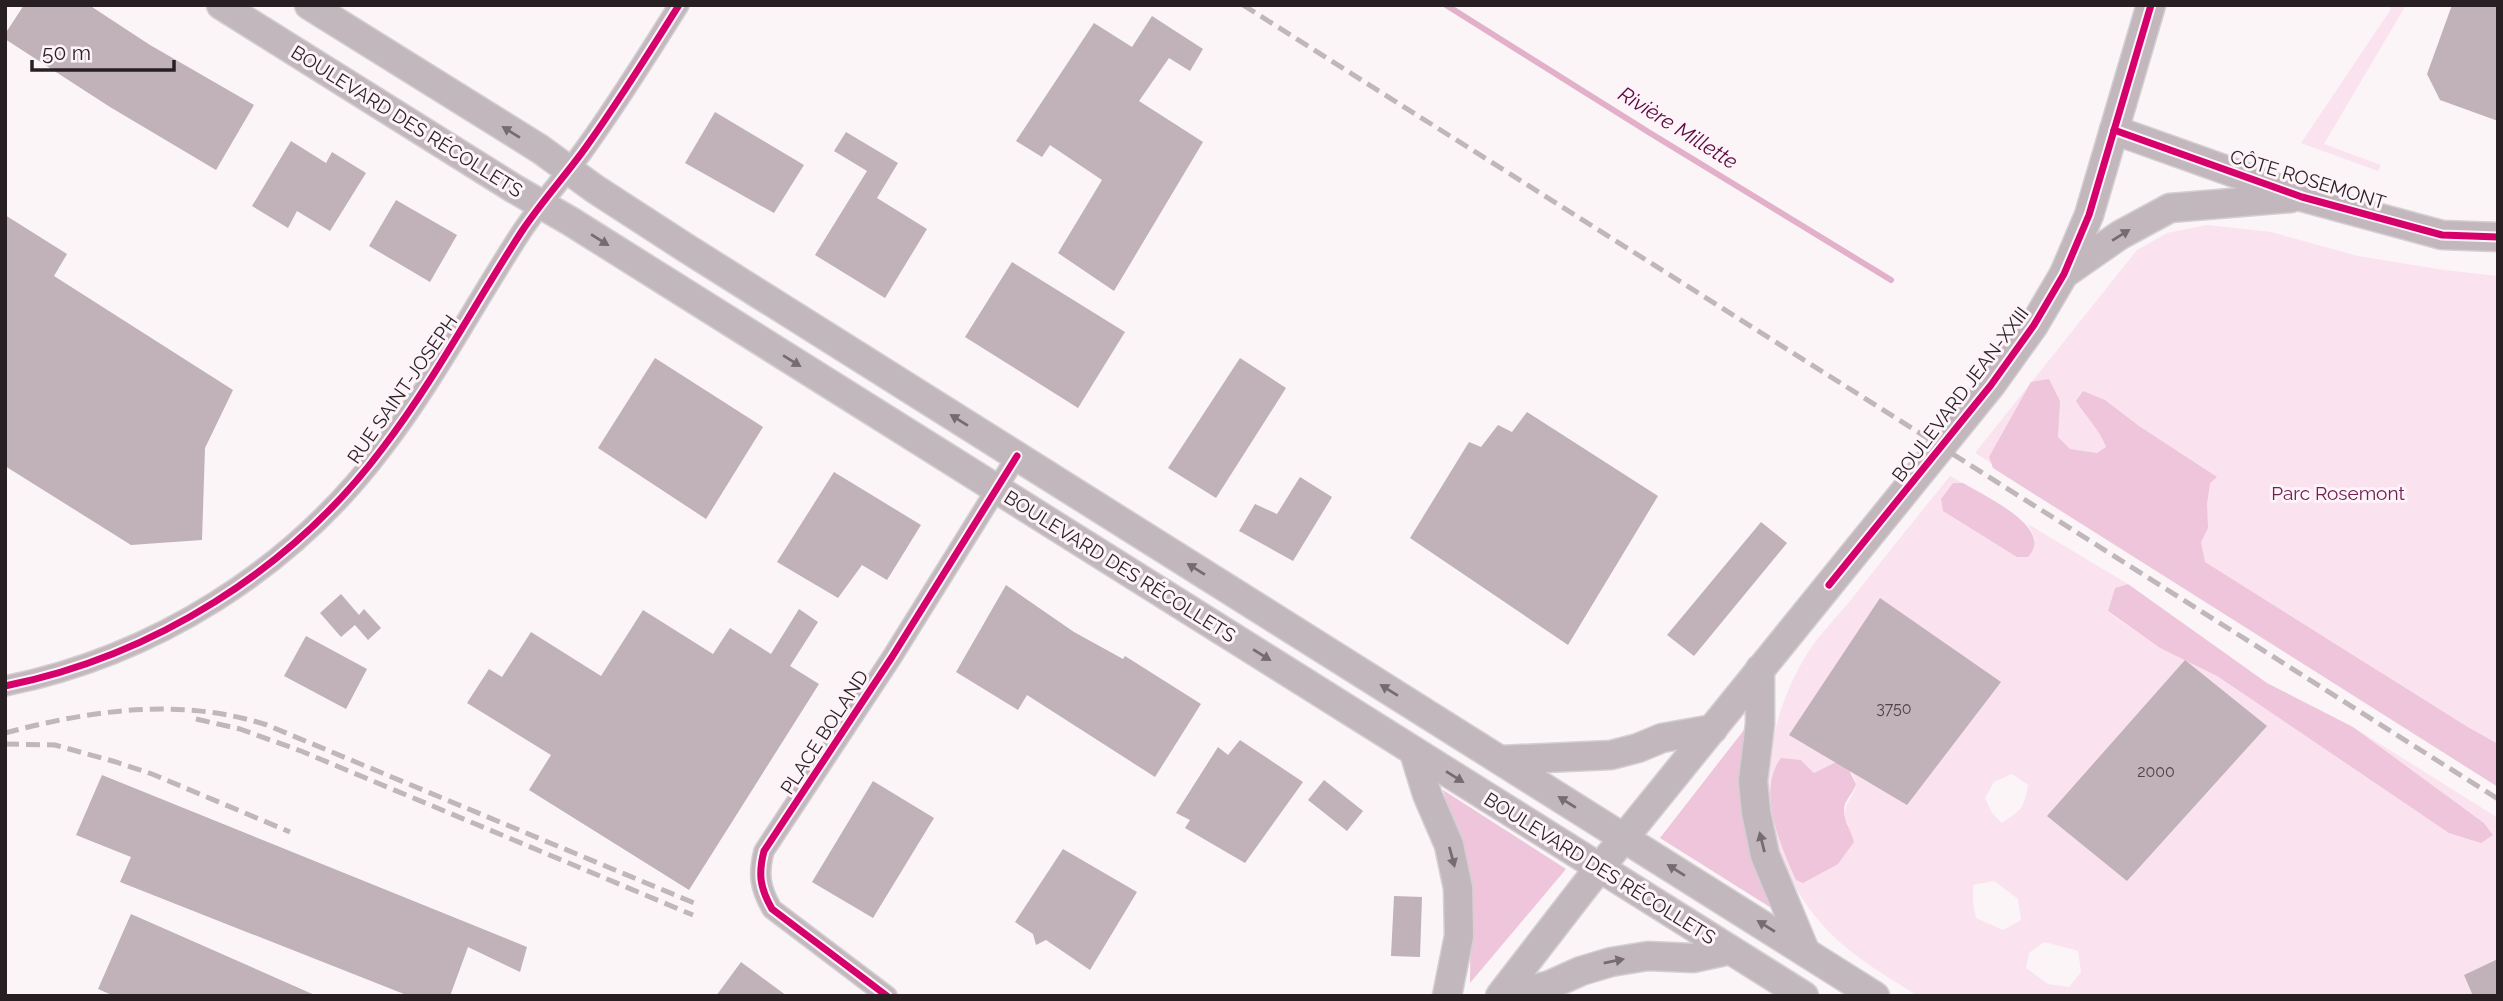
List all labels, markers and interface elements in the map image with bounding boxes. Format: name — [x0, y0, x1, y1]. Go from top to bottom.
scale bar — [32, 28, 173, 72]
text: 50 m — [42, 40, 91, 65]
street label: BOULEVARD DES RÉCOLLETS — [287, 41, 527, 201]
water label: Rivière Millette — [1614, 81, 1742, 174]
one-way arrow — [502, 125, 521, 138]
street label: CÔTE ROSEMONT — [2227, 145, 2389, 213]
one-way arrow — [2111, 229, 2130, 242]
one-way arrow — [590, 233, 609, 246]
street label: BOULEVARD JEAN-XXIII — [1887, 302, 2033, 486]
street label: RUE SAINT-JOSEPH — [342, 310, 462, 468]
one-way arrow — [783, 354, 802, 367]
one-way arrow — [949, 413, 969, 426]
park label: Parc Rosemont — [2271, 482, 2405, 504]
street label: BOULEVARD DES RÉCOLLETS — [1000, 486, 1240, 646]
one-way arrow — [1187, 563, 1206, 576]
one-way arrow — [1252, 649, 1271, 662]
street label: PLACE BOLAND — [776, 666, 872, 798]
one-way arrow — [1379, 683, 1399, 696]
house number: 3750 — [1876, 699, 1912, 718]
house number: 2000 — [2137, 762, 2175, 781]
one-way arrow — [1446, 771, 1465, 784]
street label: BOULEVARD DES RÉCOLLETS — [1480, 788, 1720, 948]
one-way arrow — [1558, 795, 1576, 809]
one-way arrow — [1756, 830, 1767, 852]
one-way arrow — [1447, 846, 1458, 868]
one-way arrow — [1666, 863, 1686, 876]
one-way arrow — [1756, 920, 1775, 933]
one-way arrow — [1603, 956, 1625, 967]

